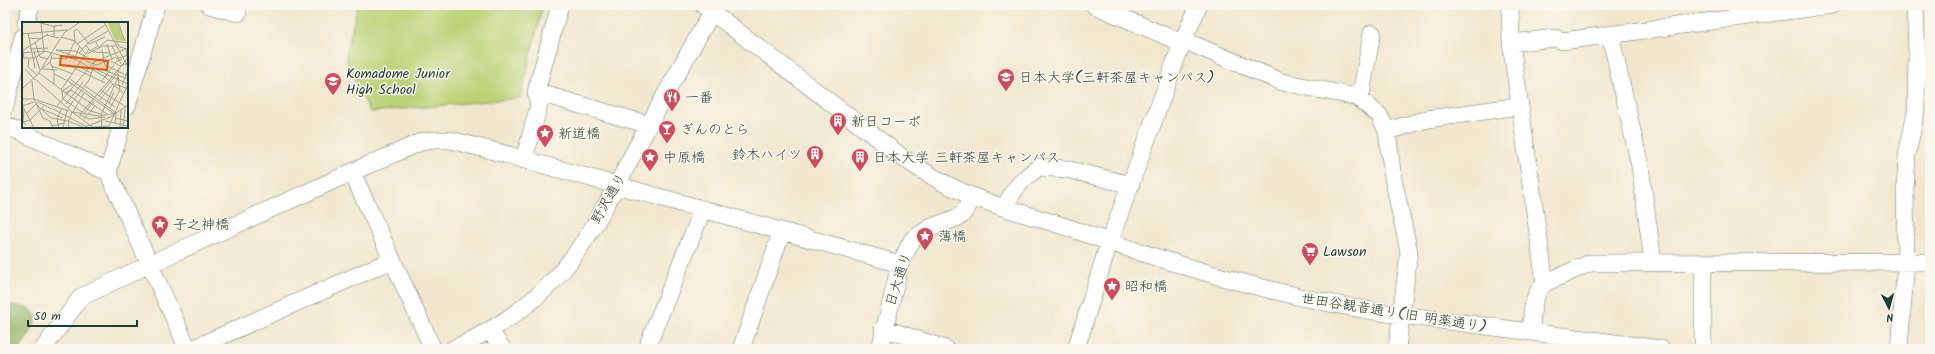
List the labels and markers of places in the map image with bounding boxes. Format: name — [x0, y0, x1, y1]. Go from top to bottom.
place label: Komadome Junior High School — [346, 63, 451, 101]
school or university icon: 日本大学(三軒茶屋キャンパス) — [996, 67, 1016, 92]
place label: 日本大学(三軒茶屋キャンパス) — [1019, 67, 1214, 89]
school or university icon: Komadome Junior High School — [323, 71, 343, 96]
restaurant icon: 一番 — [662, 87, 682, 112]
place label: 一番 — [685, 87, 713, 109]
building icon: 新日コーポ — [828, 111, 848, 136]
place label: 新日コーポ — [851, 111, 921, 133]
bar icon: ぎんのとら — [657, 119, 677, 144]
place label: ぎんのとら — [680, 119, 750, 141]
place icon: 新道橋 — [535, 123, 555, 148]
place label: 新道橋 — [558, 123, 600, 145]
place label: 鈴木ハイツ — [732, 144, 802, 166]
building icon: 鈴木ハイツ — [805, 144, 825, 169]
place icon: 中原橋 — [640, 147, 660, 172]
place label: 中原橋 — [663, 147, 705, 169]
building icon: 日本大学 三軒茶屋キャンパス — [850, 147, 870, 172]
place label: 日本大学 三軒茶屋キャンパス — [873, 147, 1060, 169]
place icon: 子之神橋 — [150, 214, 170, 239]
place label: 子之神橋 — [173, 214, 229, 236]
place icon: 薄橋 — [915, 226, 935, 251]
place label: 薄橋 — [938, 226, 966, 248]
supermarket icon: Lawson — [1300, 241, 1320, 266]
place label: Lawson — [1323, 241, 1366, 263]
place icon: 昭和橋 — [1102, 276, 1122, 301]
place label: 昭和橋 — [1125, 276, 1167, 298]

